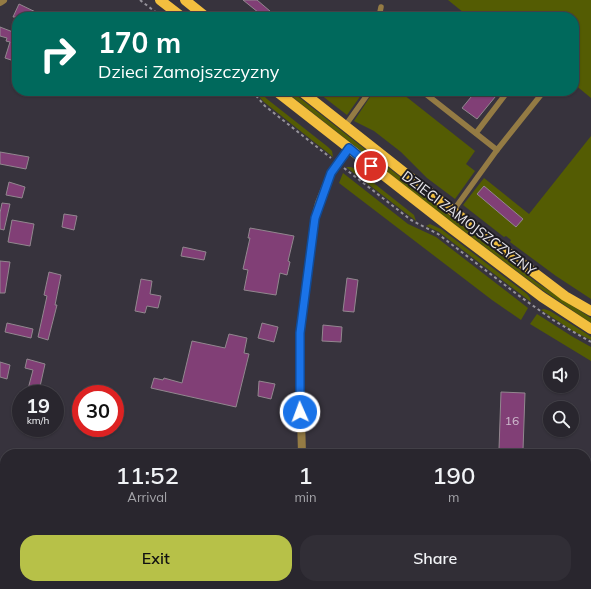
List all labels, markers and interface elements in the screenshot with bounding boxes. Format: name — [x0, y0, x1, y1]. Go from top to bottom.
text: 170 m — [98, 25, 181, 60]
icon: right — [32, 28, 84, 80]
text: Dzieci Zamojszczyzny — [98, 60, 279, 83]
pin — [354, 149, 388, 183]
icon: arrive — [360, 155, 382, 177]
street label: DZIECI ZAMOJSZCZYZNY — [398, 167, 540, 280]
map controls — [543, 357, 579, 437]
button: sound — [543, 357, 579, 393]
speed limit sign: 30 — [72, 385, 124, 437]
position arrow — [279, 391, 321, 433]
text: 19 — [26, 393, 50, 418]
button: search — [543, 401, 579, 437]
house number: 16 — [505, 413, 519, 428]
text: km/h — [27, 414, 49, 427]
text: 11:52 — [116, 460, 179, 490]
text: 1 — [298, 460, 313, 490]
text: 190 — [432, 460, 475, 490]
text: Arrival — [127, 489, 167, 505]
text: min — [294, 489, 317, 505]
text: m — [448, 489, 459, 505]
button: Exit — [20, 535, 292, 581]
button: Share — [300, 535, 571, 581]

